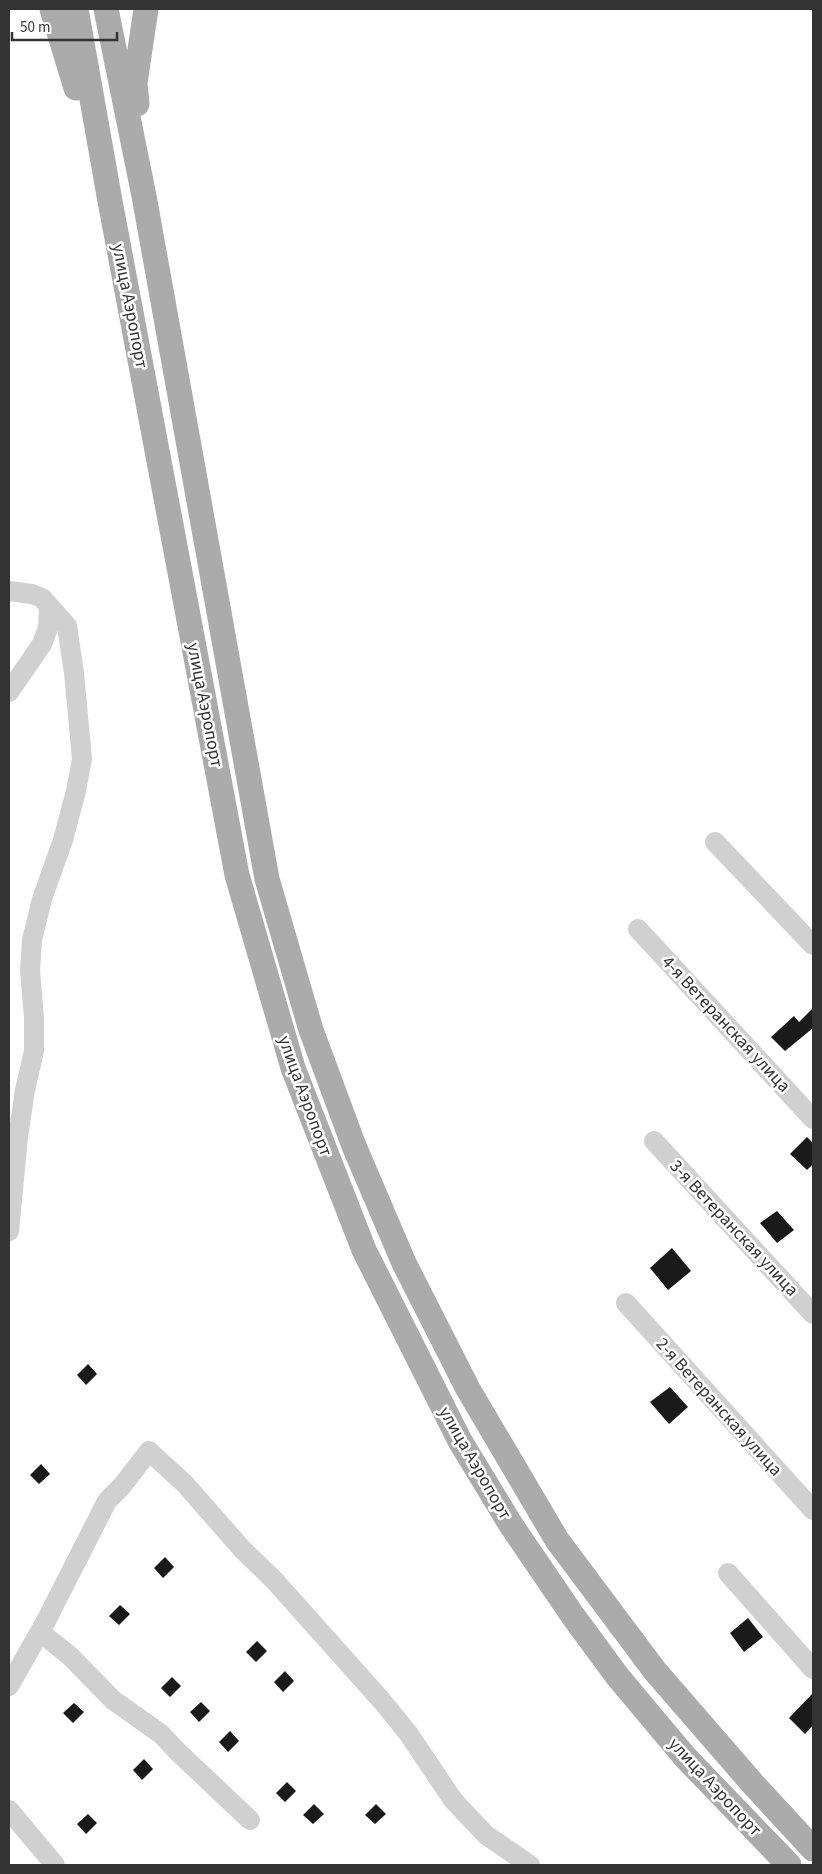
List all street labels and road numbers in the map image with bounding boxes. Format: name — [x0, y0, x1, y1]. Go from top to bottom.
street label: улица Аэропорт — [106, 241, 154, 371]
street label: улица Аэропорт — [181, 640, 229, 770]
street label: 4-я Ветеранская улица — [656, 950, 796, 1098]
street label: улица Аэропорт — [272, 1032, 338, 1160]
street label: 3-я Ветеранская улица — [664, 1154, 804, 1302]
street label: 2-я Ветеранская улица — [650, 1332, 788, 1482]
street label: улица Аэропорт — [433, 1402, 517, 1524]
street label: улица Аэропорт — [663, 1732, 767, 1842]

